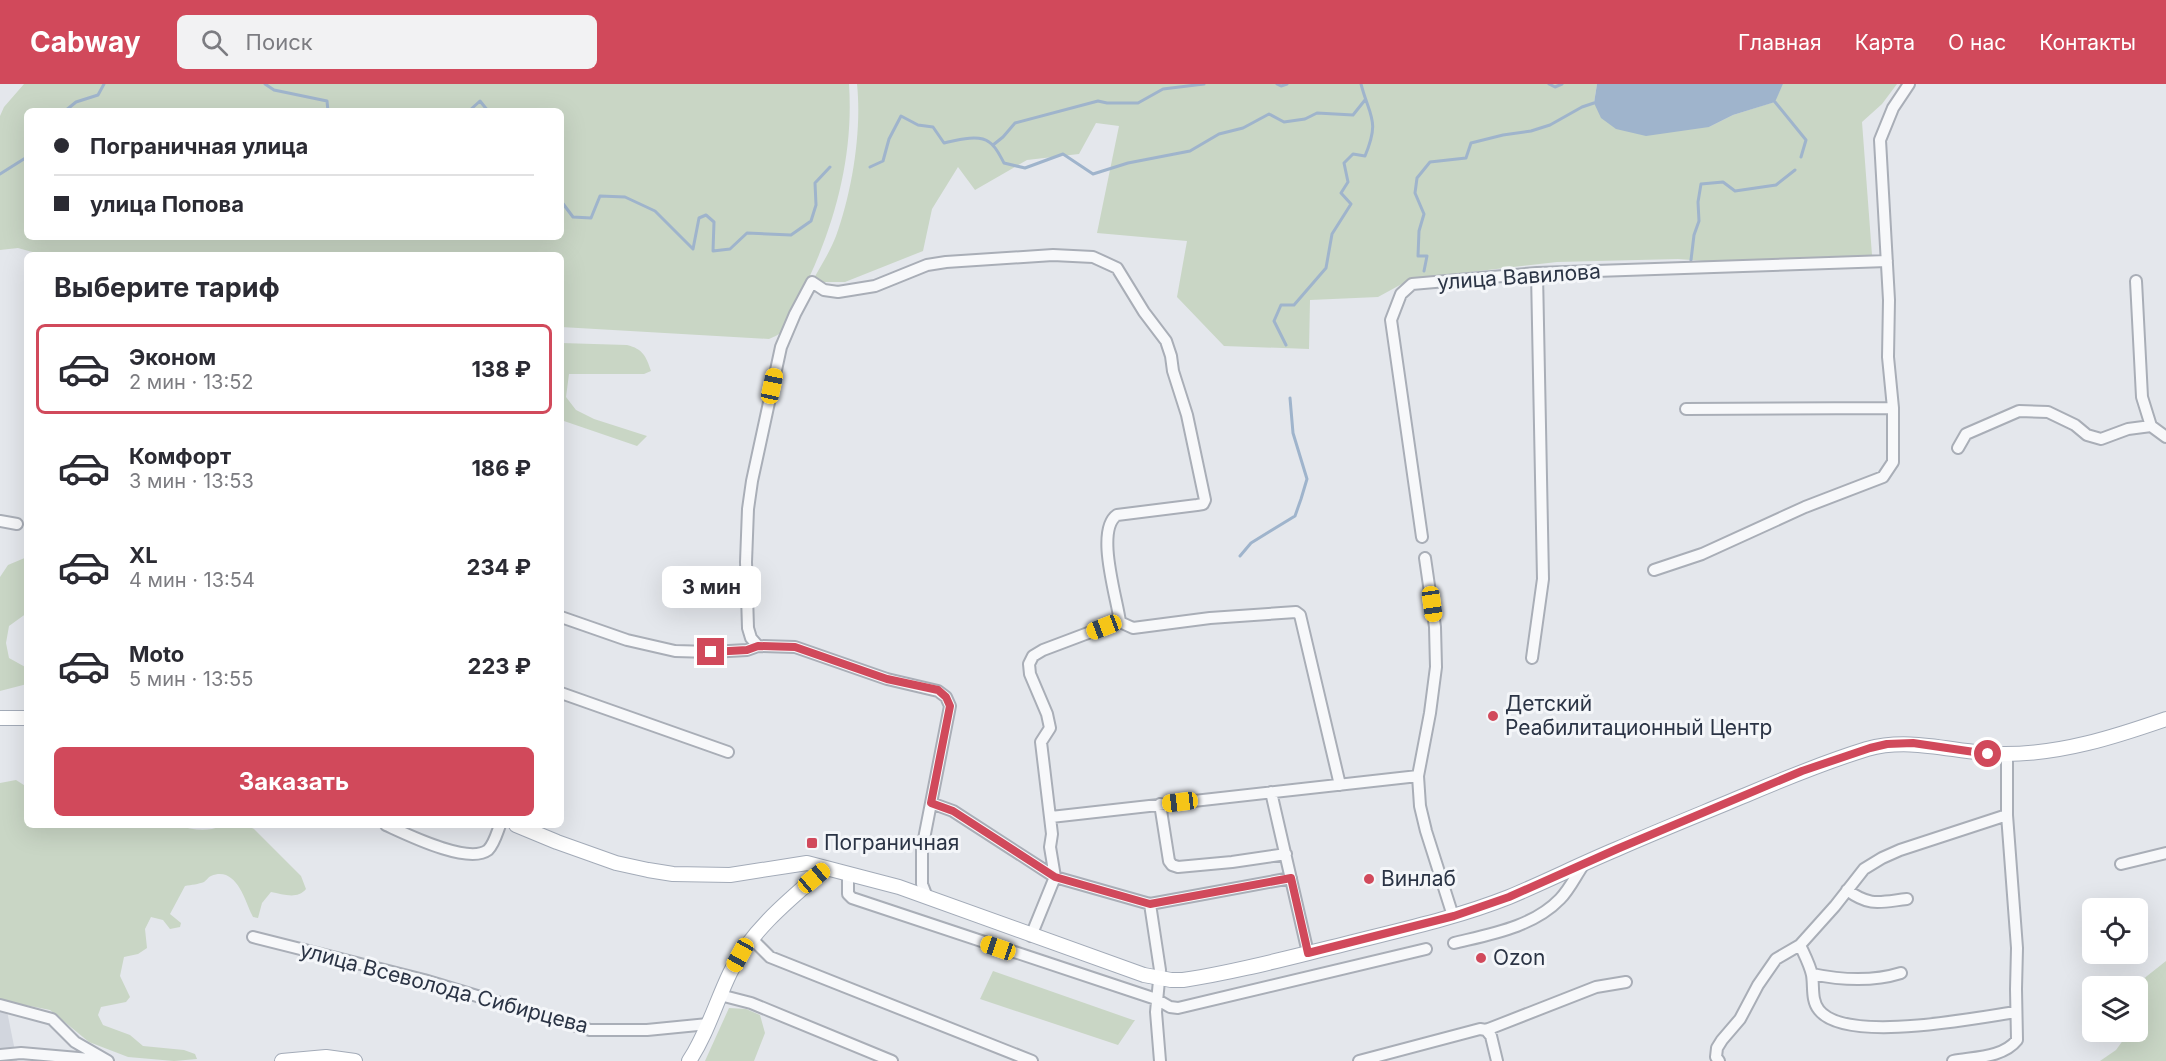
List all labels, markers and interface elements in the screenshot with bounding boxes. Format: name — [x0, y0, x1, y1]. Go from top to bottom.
search box — [177, 15, 597, 69]
text: Cabway — [30, 25, 141, 59]
icon: search — [198, 26, 231, 59]
text: Поиск — [246, 29, 313, 55]
text: Главная — [1738, 30, 1822, 55]
text: Карта — [1855, 30, 1915, 55]
text: О нас — [1948, 30, 2006, 55]
text: Контакты — [2039, 30, 2136, 55]
text: Пограничная улица — [90, 133, 308, 159]
text: улица Попова — [90, 191, 244, 217]
street label: улица Вавилова — [1436, 258, 1602, 295]
text: Выберите тариф — [54, 271, 280, 304]
icon: car — [57, 342, 111, 396]
text: Эконом — [129, 344, 216, 370]
text: 138 ₽ — [471, 356, 531, 382]
car — [759, 367, 785, 405]
text: 2 мин · 13:52 — [129, 370, 254, 394]
icon: car — [57, 441, 111, 495]
text: Комфорт — [129, 443, 231, 469]
text: 186 ₽ — [471, 455, 531, 481]
text: 3 мин · 13:53 — [129, 469, 254, 493]
icon: car — [57, 540, 111, 594]
text: XL — [129, 542, 158, 568]
text: 234 ₽ — [467, 554, 531, 580]
callout: 3 мин — [662, 565, 760, 607]
text: 4 мин · 13:54 — [129, 568, 255, 592]
text: 3 мин — [682, 575, 741, 599]
car — [1421, 585, 1443, 623]
car — [1084, 612, 1124, 642]
route end — [697, 638, 724, 665]
icon: car — [57, 639, 111, 693]
text: Moto — [129, 641, 184, 667]
text: 223 ₽ — [468, 653, 531, 679]
text: 5 мин · 13:55 — [129, 667, 253, 691]
place label: Детский Реабилитационный Центр — [1505, 691, 1772, 740]
marker: Детский Реабилитационный Центр — [1486, 709, 1500, 723]
route start — [1974, 740, 2001, 767]
button: Заказать — [54, 747, 534, 816]
car — [1161, 791, 1199, 813]
place label: Пограничная — [824, 830, 959, 855]
marker: Пограничная — [805, 836, 819, 850]
car — [794, 860, 834, 896]
place label: Винлаб — [1381, 866, 1456, 891]
marker: Винлаб — [1362, 872, 1376, 886]
map controls — [2082, 898, 2148, 1042]
button: locate — [2082, 898, 2148, 964]
car — [978, 934, 1018, 962]
car — [723, 935, 757, 975]
street label: улица Всеволода Сибирцева — [297, 937, 591, 1038]
place label: Ozon — [1493, 945, 1545, 970]
marker: Ozon — [1474, 951, 1488, 965]
button: layers — [2082, 976, 2148, 1042]

